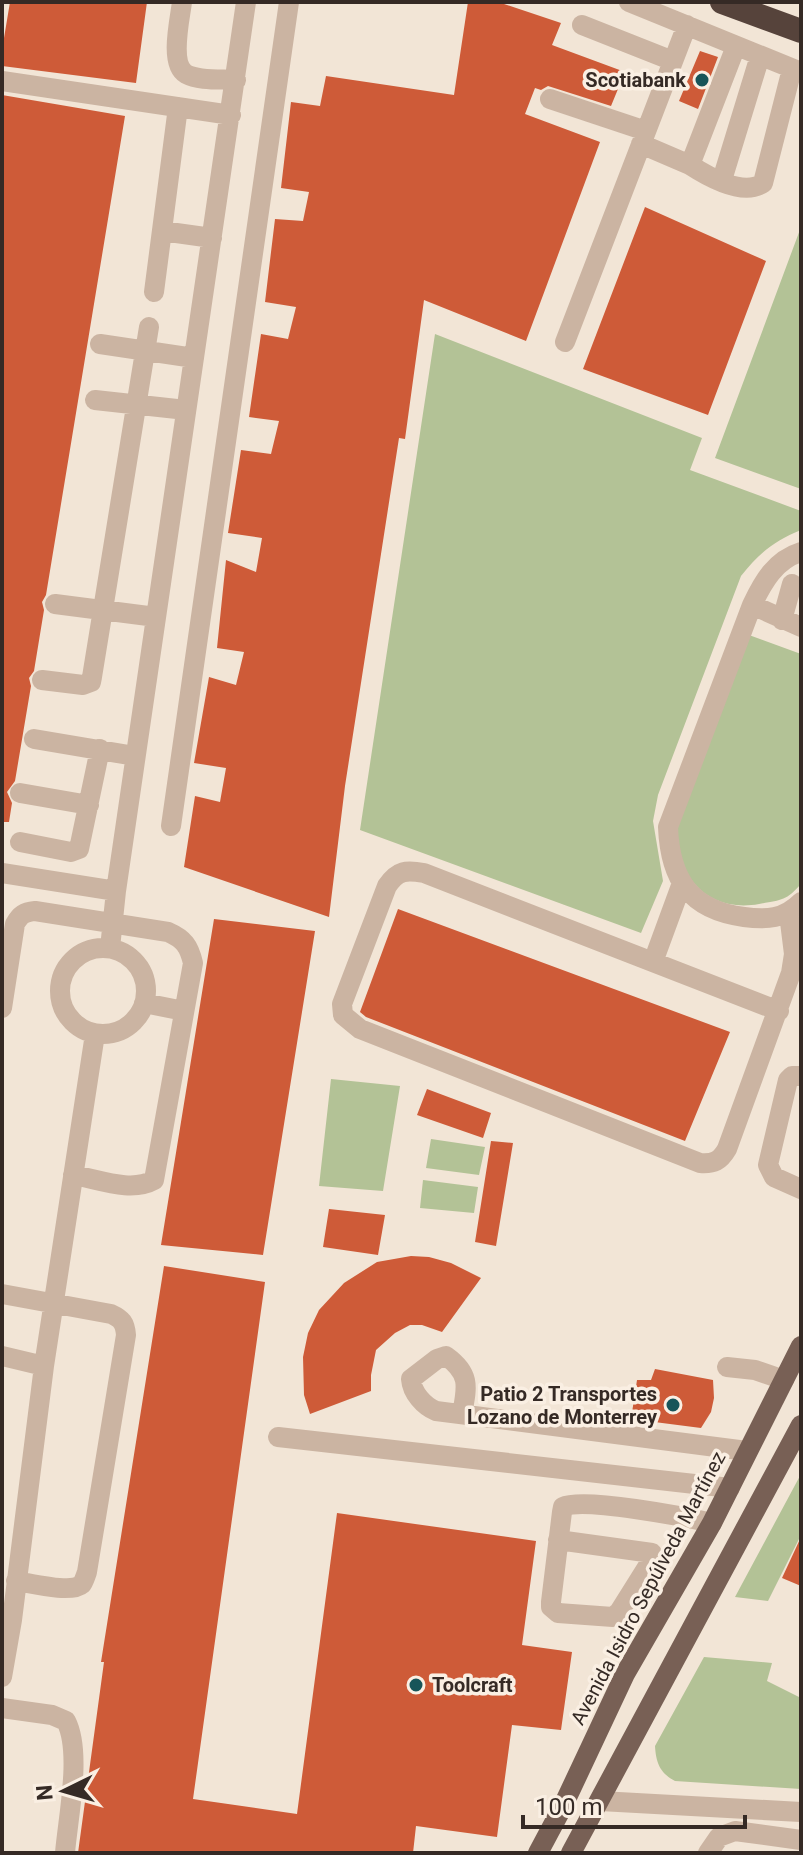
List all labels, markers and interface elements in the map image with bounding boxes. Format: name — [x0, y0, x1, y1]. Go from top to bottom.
place label: Scotiabank — [585, 68, 686, 92]
marker: Scotiabank — [693, 71, 711, 89]
place label: Patio 2 Transportes Lozano de Monterrey — [467, 1382, 658, 1429]
marker: Patio 2 Transportes Lozano de Monterrey — [664, 1396, 682, 1414]
street label: Avenida Isidro Sepúlveda Martínez — [566, 1447, 730, 1729]
place label: Toolcraft — [432, 1673, 513, 1697]
marker: Toolcraft — [407, 1676, 425, 1694]
north arrow — [24, 1751, 104, 1831]
scale bar — [523, 1779, 745, 1829]
text: N — [31, 1784, 58, 1802]
text: 100 m — [535, 1793, 602, 1821]

